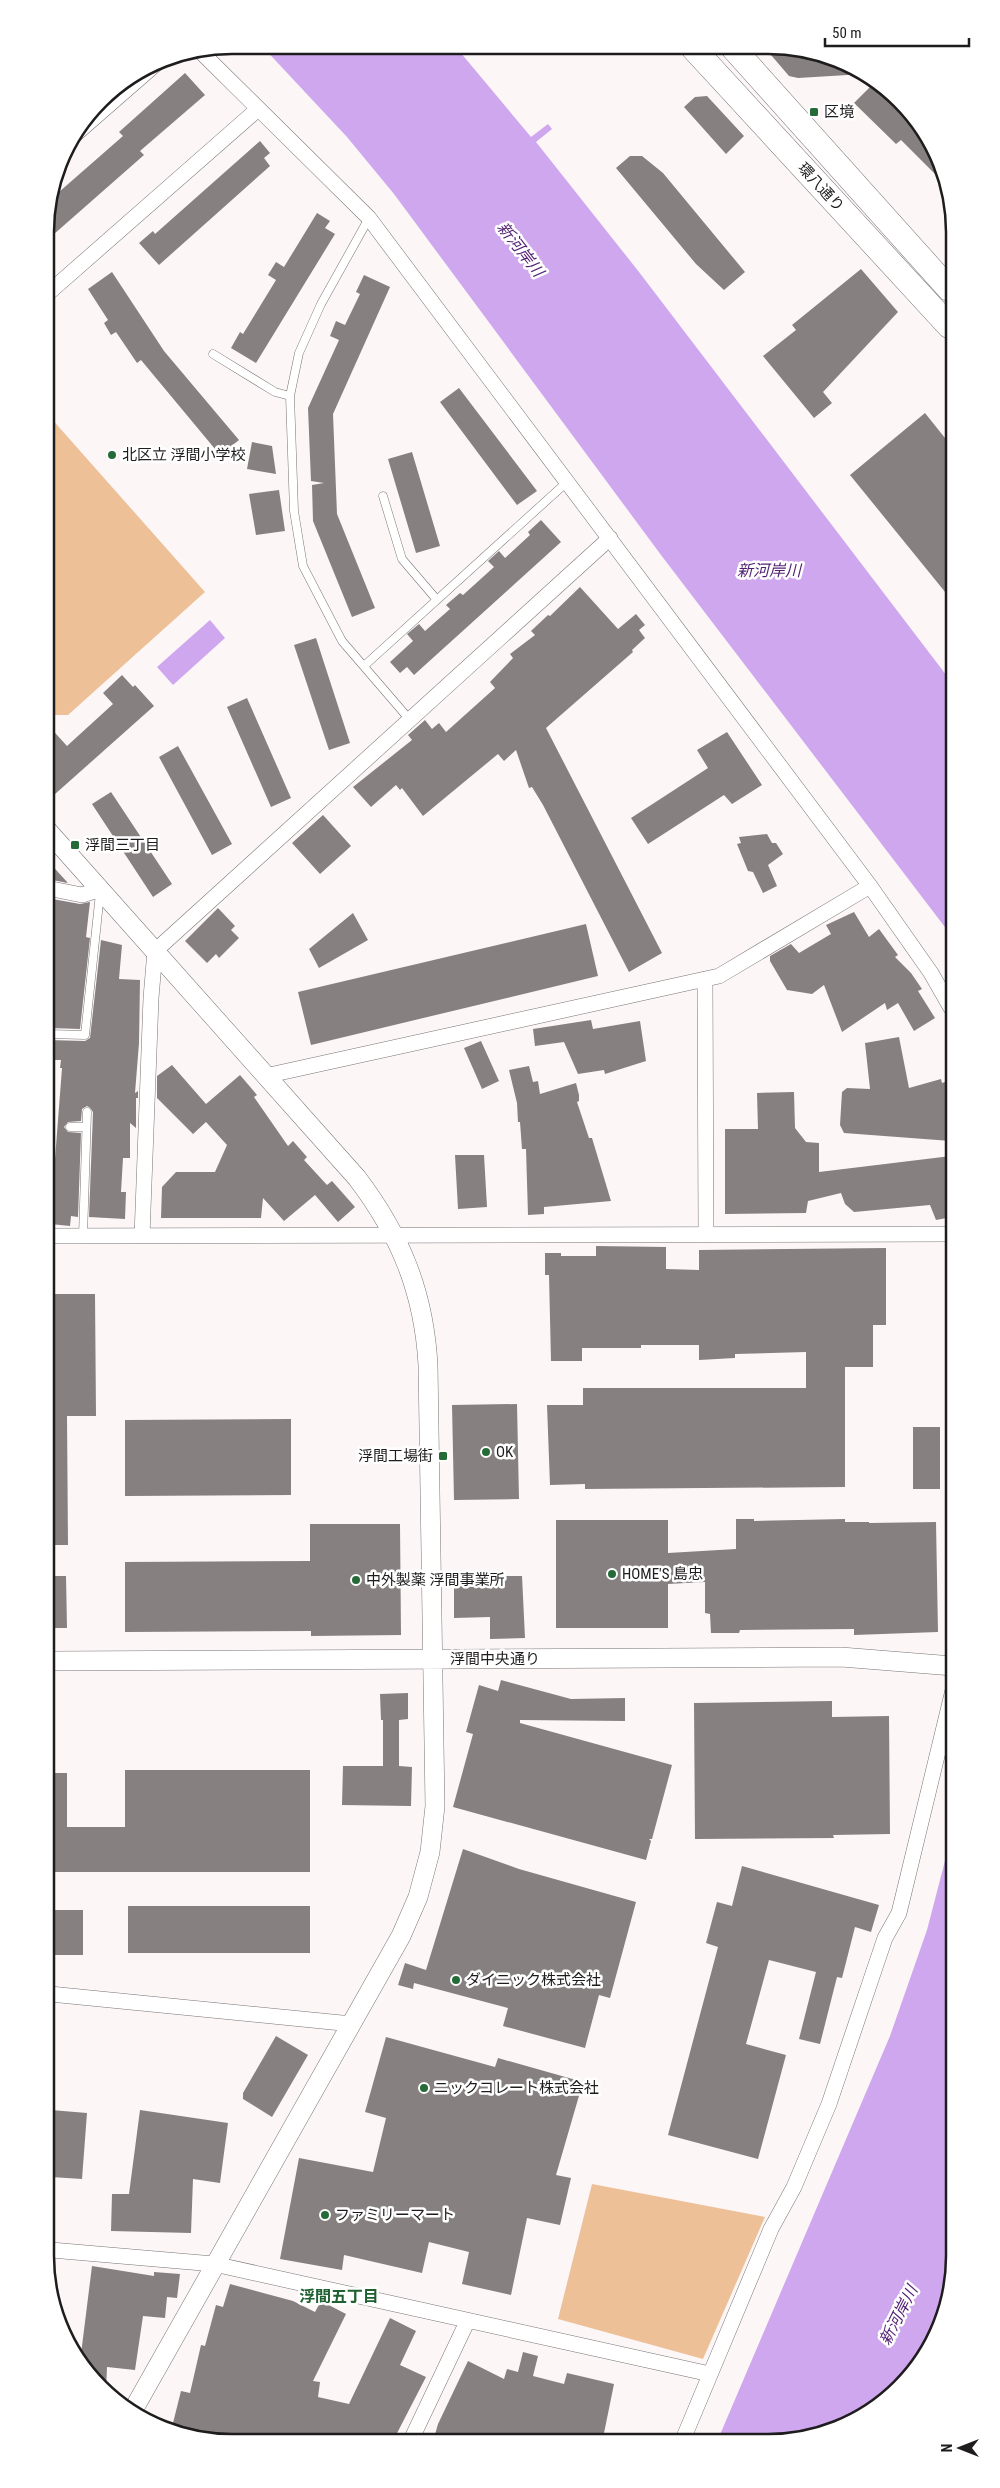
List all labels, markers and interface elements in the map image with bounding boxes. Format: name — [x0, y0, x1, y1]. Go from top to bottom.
scale bar — [825, 15, 969, 47]
text: 50 m — [832, 24, 862, 42]
place label: 区境 — [824, 103, 854, 121]
marker: 区境 — [808, 106, 820, 118]
street label: 環八通り — [794, 159, 848, 215]
water label: 新河岸川 — [493, 218, 549, 282]
place label: 北区立 浮間小学校 — [122, 446, 245, 464]
marker: 北区立 浮間小学校 — [106, 449, 118, 461]
water label: 新河岸川 — [737, 561, 803, 580]
place label: 浮間三丁目 — [85, 836, 160, 854]
marker: 浮間三丁目 — [69, 839, 81, 851]
place label: OK — [496, 1443, 514, 1461]
marker: OK — [480, 1446, 492, 1458]
place label: 浮間工場街 — [358, 1447, 433, 1465]
marker: 浮間工場街 — [437, 1450, 449, 1462]
place label: HOME'S 島忠 — [622, 1565, 703, 1583]
marker: HOME'S 島忠 — [606, 1568, 618, 1580]
place label: 中外製薬 浮間事業所 — [366, 1571, 504, 1589]
marker: 中外製薬 浮間事業所 — [350, 1574, 362, 1586]
street label: 浮間中央通り — [450, 1650, 540, 1668]
place label: ダイニック株式会社 — [466, 1971, 601, 1989]
marker: ダイニック株式会社 — [450, 1974, 462, 1986]
place label: ニックコレート株式会社 — [434, 2079, 599, 2097]
marker: ニックコレート株式会社 — [418, 2082, 430, 2094]
place label: ファミリーマート — [335, 2206, 455, 2224]
marker: ファミリーマート — [319, 2209, 331, 2221]
water label: 新河岸川 — [875, 2281, 922, 2348]
district label: 浮間五丁目 — [299, 2287, 379, 2306]
north arrow — [935, 2423, 985, 2473]
text: N — [939, 2444, 955, 2452]

